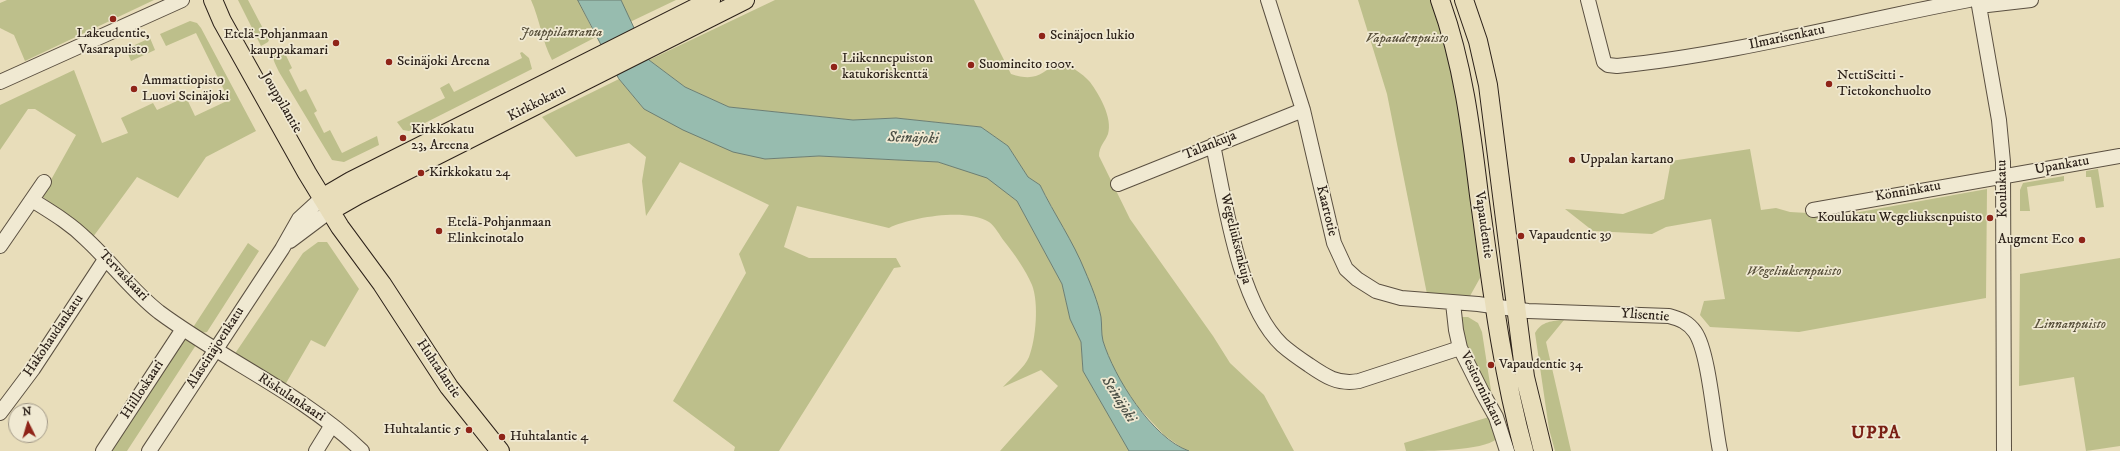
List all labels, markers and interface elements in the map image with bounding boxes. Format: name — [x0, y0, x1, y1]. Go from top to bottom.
marker: Lakeudentie, Vasarapuisto — [108, 14, 118, 24]
street label: Ilmarisenkatu — [1748, 22, 1826, 54]
park label: Jouppilanranta — [520, 25, 602, 41]
place label: Lakeudentie, Vasarapuisto — [76, 26, 150, 58]
place label: Etelä-Pohjanmaan kauppakamari — [224, 27, 328, 60]
place label: Seinäjoen lukio — [1050, 28, 1135, 44]
marker: Seinäjoen lukio — [1037, 31, 1047, 41]
park label: Vapaudenpuisto — [1365, 31, 1449, 47]
marker: Etelä-Pohjanmaan kauppakamari — [331, 38, 341, 48]
place label: Liikennepuiston katukoriskenttä — [842, 51, 933, 84]
place label: Seinäjoki Areena — [397, 54, 490, 70]
marker: Seinäjoki Areena — [384, 57, 394, 67]
place label: Suomineito 100v. — [979, 57, 1074, 73]
marker: Suomineito 100v. — [966, 60, 976, 70]
marker: Liikennepuiston katukoriskenttä — [829, 62, 839, 72]
place label: NettiSeitti - Tietokonehuolto — [1837, 68, 1931, 100]
street label: Jouppilantie — [257, 69, 305, 137]
place label: Ammattiopisto Luovi Seinäjoki — [142, 73, 229, 106]
marker: NettiSeitti - Tietokonehuolto — [1824, 79, 1834, 89]
street label: Kirkkokatu — [505, 82, 569, 126]
marker: Ammattiopisto Luovi Seinäjoki — [129, 84, 139, 94]
place label: Kirkkokatu 23, Areena — [411, 122, 474, 154]
street label: Talankuja — [1181, 128, 1239, 164]
water label: Seinäjoki — [887, 129, 939, 149]
marker: Kirkkokatu 23, Areena — [398, 133, 408, 143]
place label: Uppalan kartano — [1580, 152, 1674, 168]
street label: Upankatu — [2033, 153, 2091, 179]
marker: Uppalan kartano — [1567, 155, 1577, 165]
street label: Koulukatu — [1994, 160, 2012, 218]
place label: Kirkkokatu 24 — [429, 165, 510, 181]
marker: Kirkkokatu 24 — [416, 168, 426, 178]
street label: Könninkatu — [1874, 178, 1942, 206]
street label: Kaartotie — [1312, 184, 1340, 238]
street label: Vapaudentie — [1470, 190, 1496, 260]
street label: Wegeliuksenkuja — [1216, 192, 1254, 286]
place label: Koulukatu Wegeliuksenpuisto — [1818, 210, 1982, 226]
marker: Koulukatu Wegeliuksenpuisto — [1985, 213, 1995, 223]
place label: Etelä-Pohjanmaan Elinkeinotalo — [447, 215, 551, 248]
marker: Etelä-Pohjanmaan Elinkeinotalo — [434, 226, 444, 236]
place label: Vapaudentie 39 — [1529, 228, 1612, 244]
marker: Vapaudentie 39 — [1516, 231, 1526, 241]
place label: Augment Eco — [1998, 232, 2074, 248]
marker: Augment Eco — [2077, 235, 2087, 245]
street label: Tervaskaari — [94, 247, 152, 305]
park label: Wegeliuksenpuisto — [1746, 264, 1842, 280]
street label: Hakohaudankatu — [20, 292, 88, 380]
street label: Alaseinäjoenkatu — [183, 304, 249, 392]
street label: Ylisentie — [1620, 306, 1670, 326]
park label: Linnanpuisto — [2034, 317, 2106, 333]
street label: Huhtalantie — [412, 336, 464, 402]
street label: Vesitorninkatu — [1456, 349, 1506, 429]
place label: Vapaudentie 34 — [1499, 357, 1583, 373]
street label: Hiilloskaari — [118, 358, 168, 422]
marker: Vapaudentie 34 — [1486, 360, 1496, 370]
street label: Riskulankaari — [254, 370, 328, 426]
water label: Seinäjoki — [1097, 374, 1139, 426]
north arrow — [8, 403, 48, 443]
text: N — [22, 405, 32, 419]
place label: Huhtalantie 5 — [384, 422, 461, 438]
district label: UPPA — [1851, 423, 1901, 445]
marker: Huhtalantie 5 — [464, 425, 474, 435]
place label: Huhtalantie 4 — [510, 429, 588, 445]
marker: Huhtalantie 4 — [497, 432, 507, 442]

